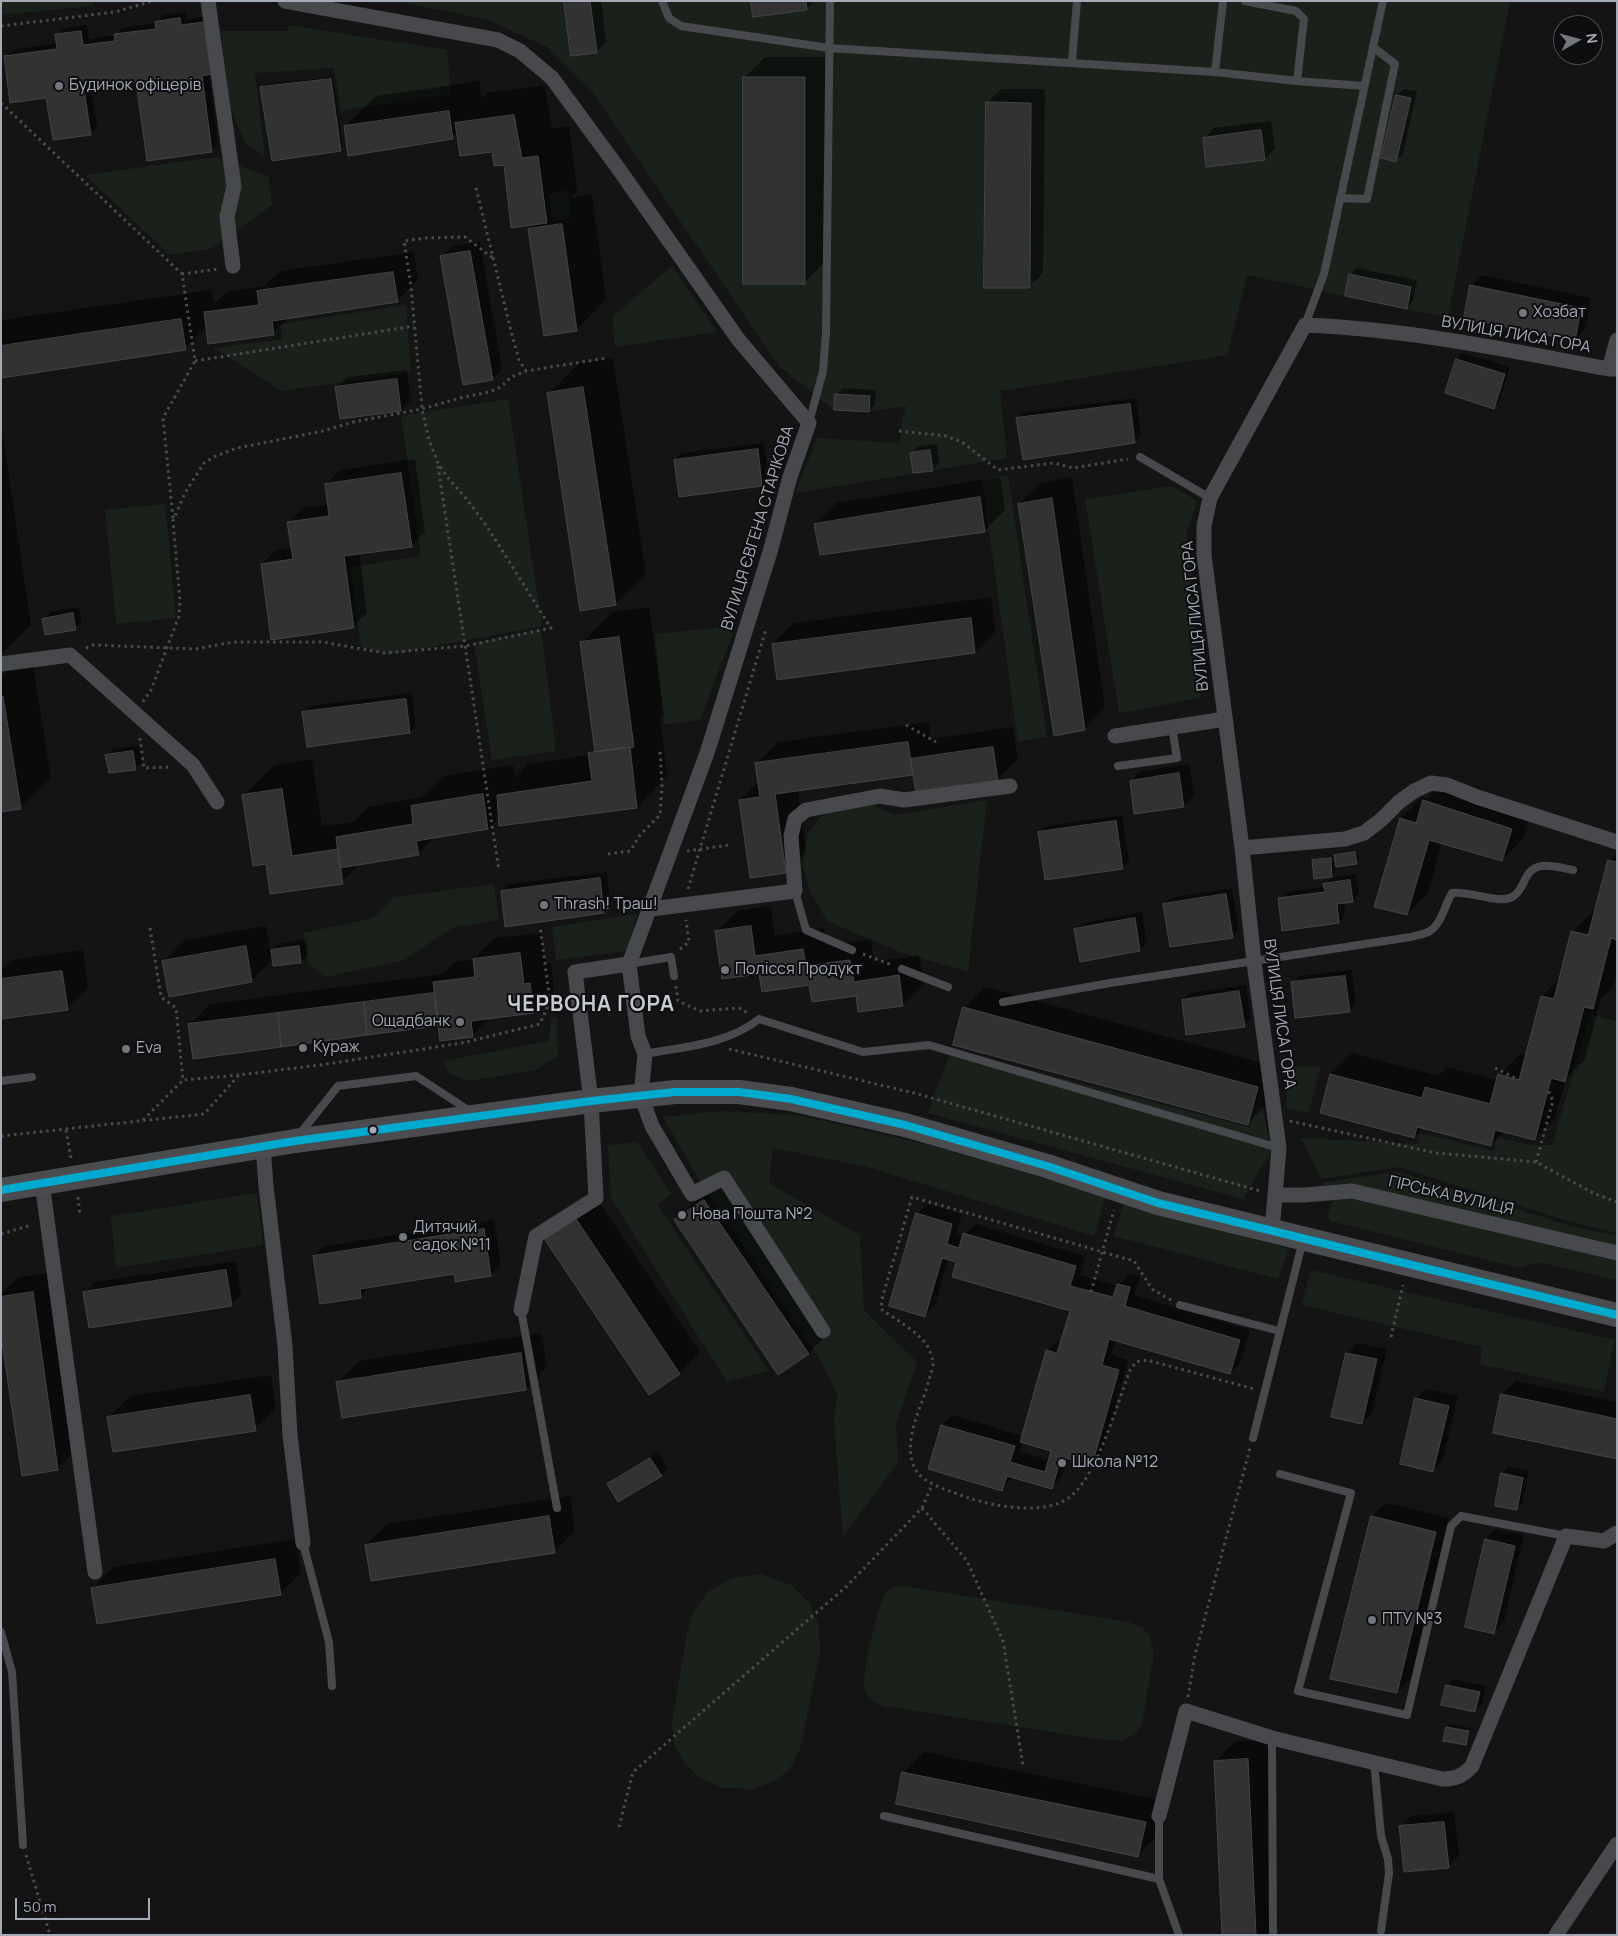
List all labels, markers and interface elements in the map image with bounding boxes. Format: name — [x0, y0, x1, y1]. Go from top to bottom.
north arrow — [1553, 15, 1603, 65]
text: N — [1582, 32, 1602, 44]
place label: Будинок офіцерів — [69, 76, 201, 96]
marker: Будинок офіцерів — [53, 80, 65, 92]
place label: Хозбат — [1533, 303, 1586, 323]
marker: Хозбат — [1517, 307, 1529, 319]
street label: ВУЛИЦЯ ЛИСА ГОРА — [1440, 312, 1592, 358]
street label: ВУЛИЦЯ ЄВГЕНА СТАРІКОВА — [718, 423, 798, 633]
street label: ВУЛИЦЯ ЛИСА ГОРА — [1179, 540, 1213, 692]
place label: Thrash! Траш! — [554, 895, 658, 915]
marker: Thrash! Траш! — [538, 899, 550, 911]
street label: ВУЛИЦЯ ЛИСА ГОРА — [1259, 938, 1299, 1090]
place label: Полісся Продукт — [735, 960, 862, 980]
marker: Полісся Продукт — [719, 964, 731, 976]
district label: ЧЕРВОНА ГОРА — [506, 992, 676, 1018]
place label: Ощадбанк — [372, 1012, 450, 1032]
marker: Ощадбанк — [454, 1016, 466, 1028]
place label: Кураж — [313, 1038, 360, 1058]
place label: Eva — [136, 1039, 162, 1059]
marker: Кураж — [297, 1042, 309, 1054]
marker: Eva — [120, 1043, 132, 1055]
unlabelled marker — [368, 1125, 378, 1135]
street label: ГІРСЬКА ВУЛИЦЯ — [1387, 1172, 1515, 1220]
place label: Нова Пошта №2 — [692, 1205, 812, 1225]
marker: Нова Пошта №2 — [676, 1209, 688, 1221]
place label: Дитячий садок №11 — [413, 1218, 491, 1256]
marker: Дитячий садок №11 — [397, 1231, 409, 1243]
place label: Школа №12 — [1072, 1453, 1158, 1473]
marker: Школа №12 — [1056, 1457, 1068, 1469]
place label: ПТУ №3 — [1382, 1610, 1442, 1630]
marker: ПТУ №3 — [1366, 1614, 1378, 1626]
scale bar — [18, 1888, 152, 1920]
text: 50 m — [23, 1896, 57, 1917]

